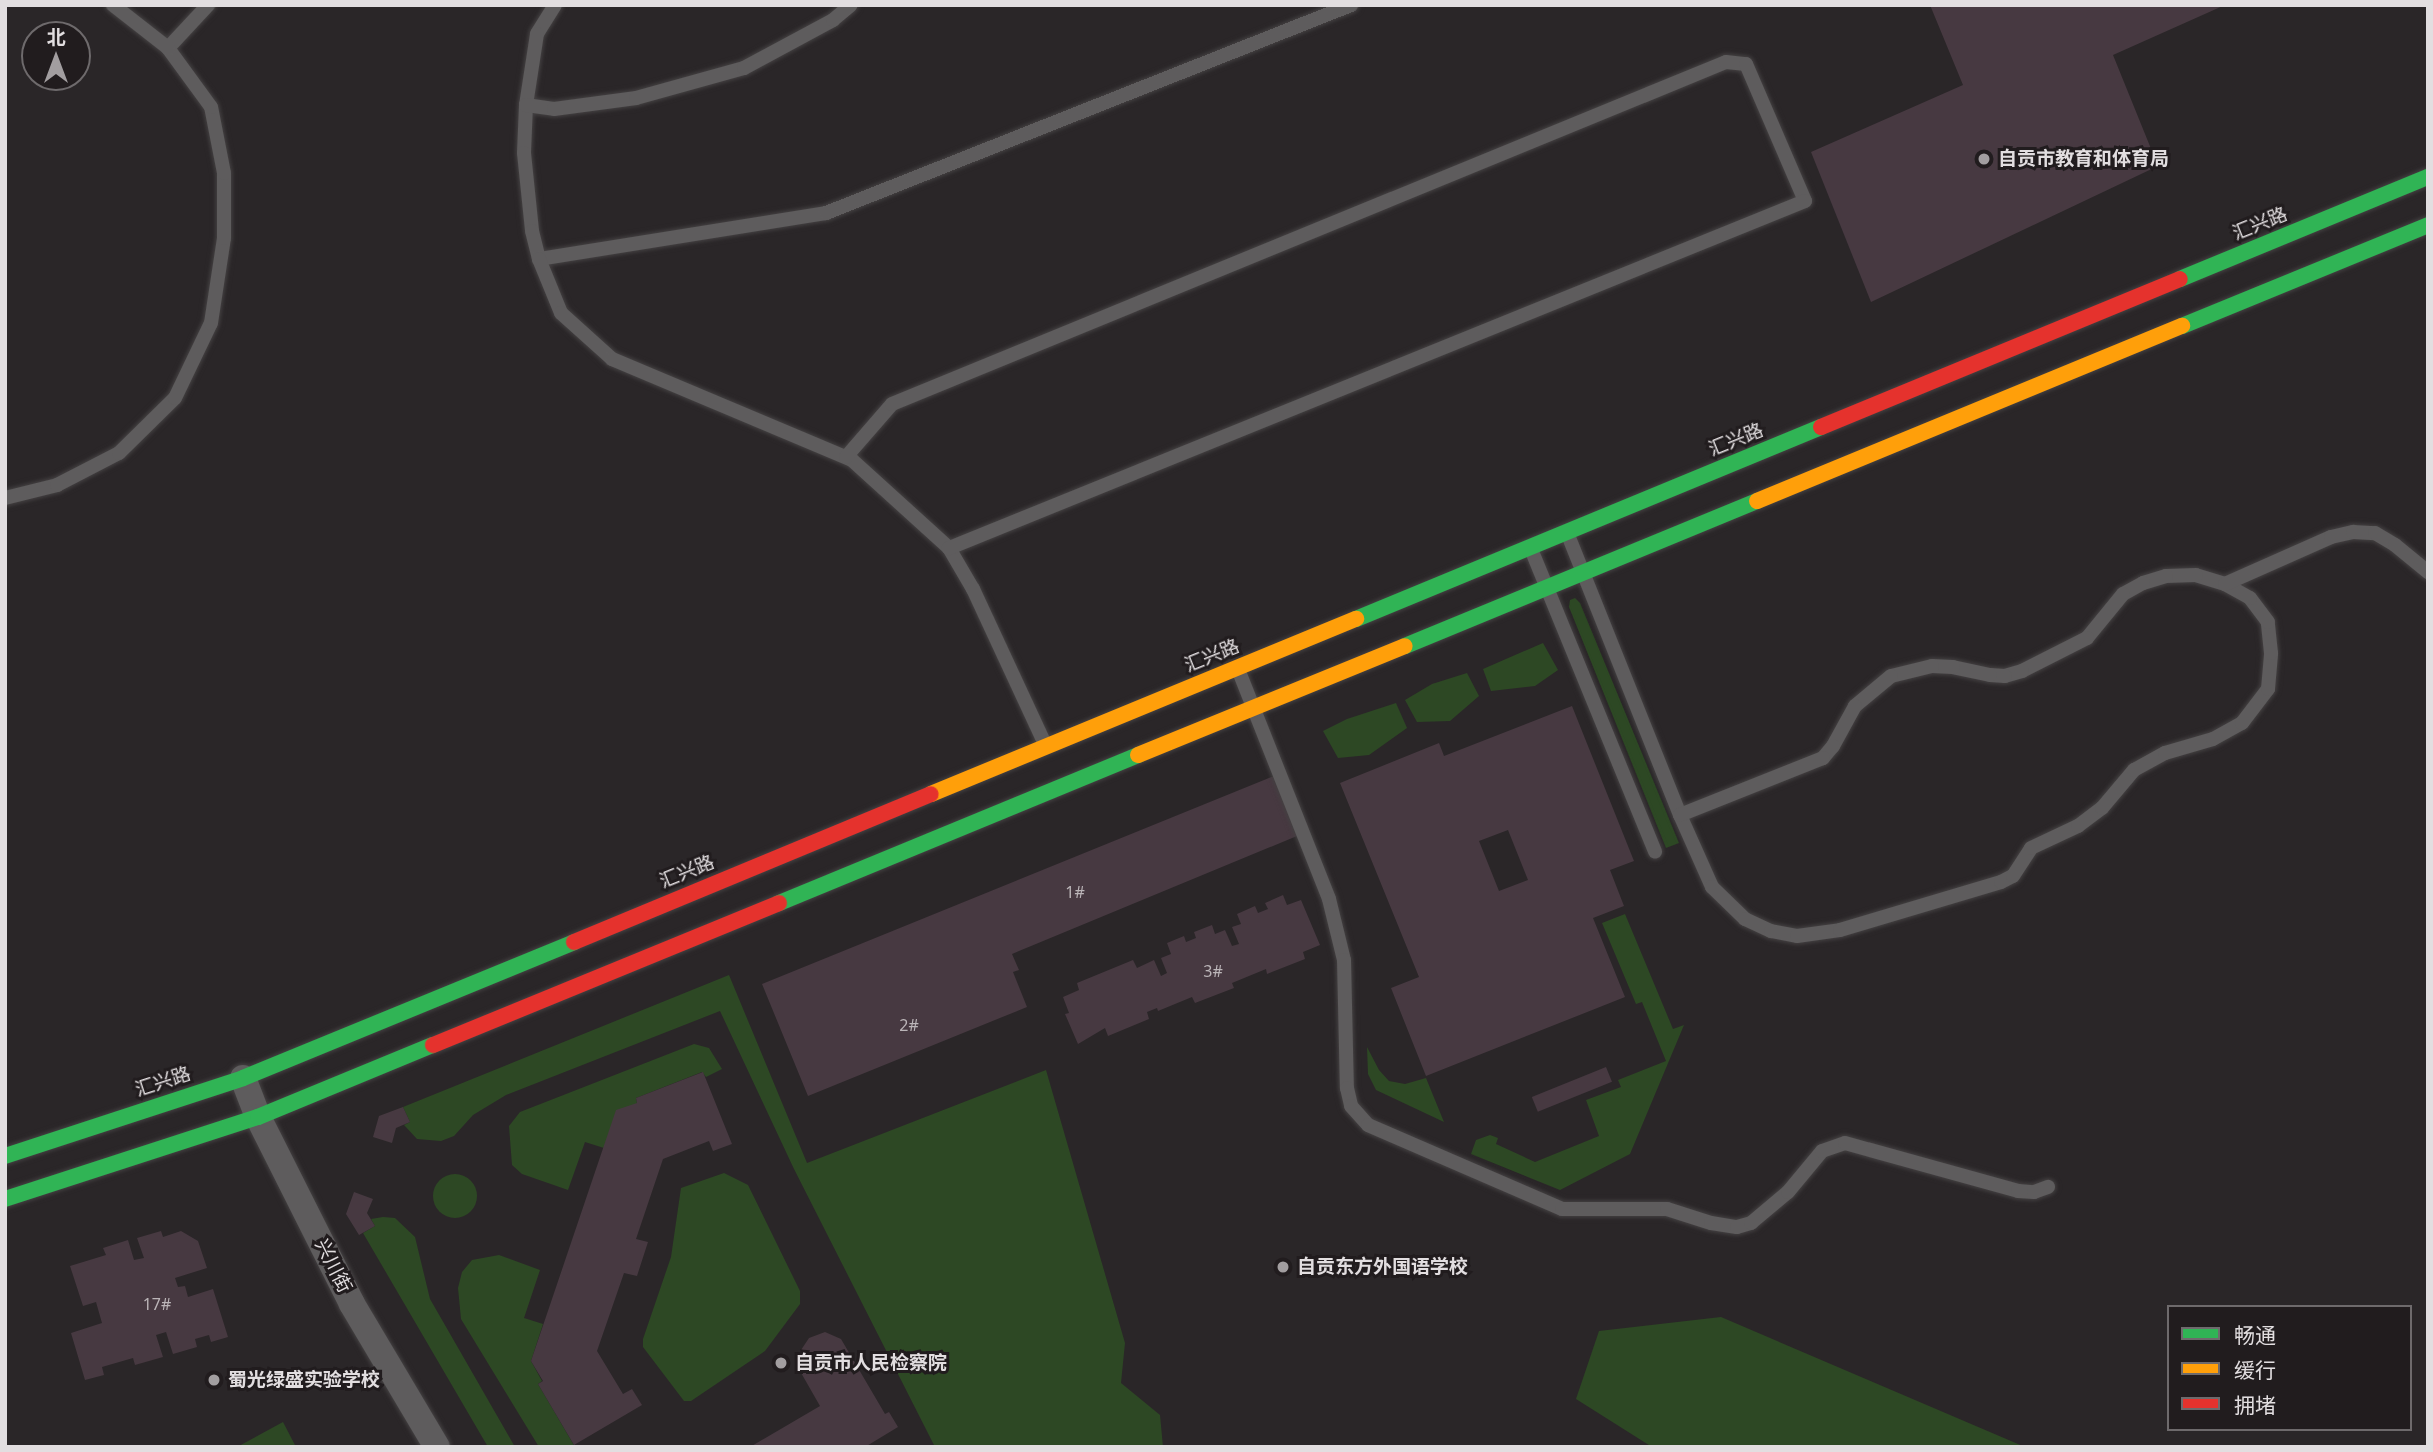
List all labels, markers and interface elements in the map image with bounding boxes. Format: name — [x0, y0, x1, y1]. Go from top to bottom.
north arrow — [21, 21, 91, 91]
text: 北 — [46, 24, 66, 50]
place label: 自贡市教育和体育局 — [1998, 148, 2169, 170]
marker: 自贡市教育和体育局 — [1976, 151, 1992, 167]
street label: 汇兴路 — [2229, 203, 2291, 245]
street label: 汇兴路 — [1705, 419, 1767, 461]
street label: 汇兴路 — [1181, 635, 1243, 677]
street label: 汇兴路 — [656, 851, 718, 893]
house number: 1# — [1065, 882, 1085, 902]
house number: 3# — [1203, 961, 1223, 981]
house number: 2# — [899, 1015, 919, 1035]
street label: 汇兴路 — [132, 1062, 194, 1102]
street label: 兴川街 — [310, 1235, 356, 1297]
place label: 自贡东方外国语学校 — [1297, 1256, 1468, 1278]
marker: 自贡东方外国语学校 — [1275, 1259, 1291, 1275]
house number: 17# — [143, 1294, 171, 1314]
legend — [2167, 1305, 2412, 1431]
text: 畅通 — [2234, 1321, 2276, 1349]
place label: 自贡市人民检察院 — [795, 1352, 947, 1374]
marker: 自贡市人民检察院 — [773, 1355, 789, 1371]
text: 缓行 — [2234, 1356, 2276, 1384]
place label: 蜀光绿盛实验学校 — [228, 1369, 380, 1391]
marker: 蜀光绿盛实验学校 — [206, 1372, 222, 1388]
text: 拥堵 — [2234, 1391, 2276, 1419]

